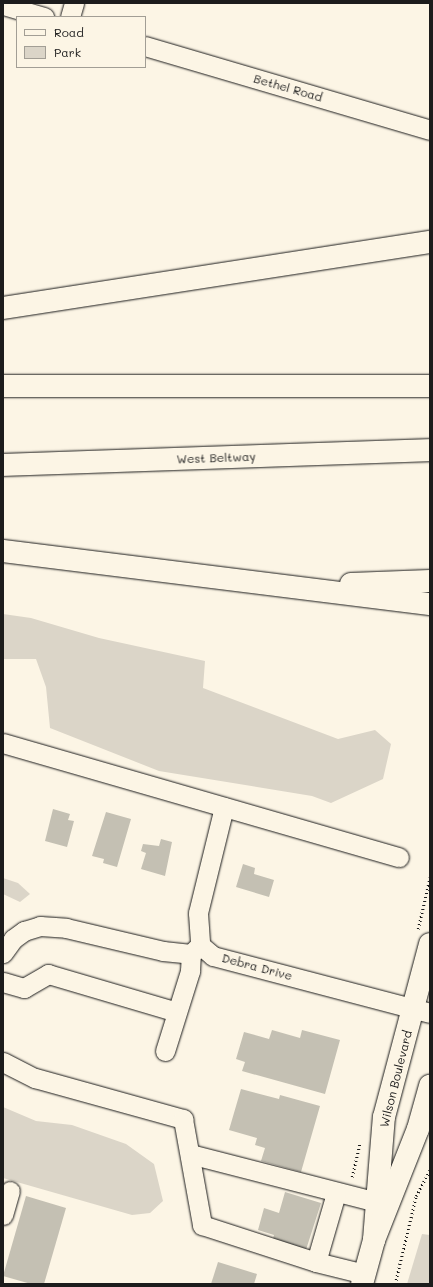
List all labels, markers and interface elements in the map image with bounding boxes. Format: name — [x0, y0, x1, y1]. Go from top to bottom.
legend — [16, 16, 146, 68]
text: Road — [54, 24, 84, 40]
text: Park — [54, 44, 81, 60]
street label: Bethel Road — [252, 71, 324, 105]
street label: West Beltway — [176, 449, 256, 467]
street label: Debra Drive — [220, 951, 294, 983]
street label: Wilson Boulevard — [377, 1029, 415, 1129]

